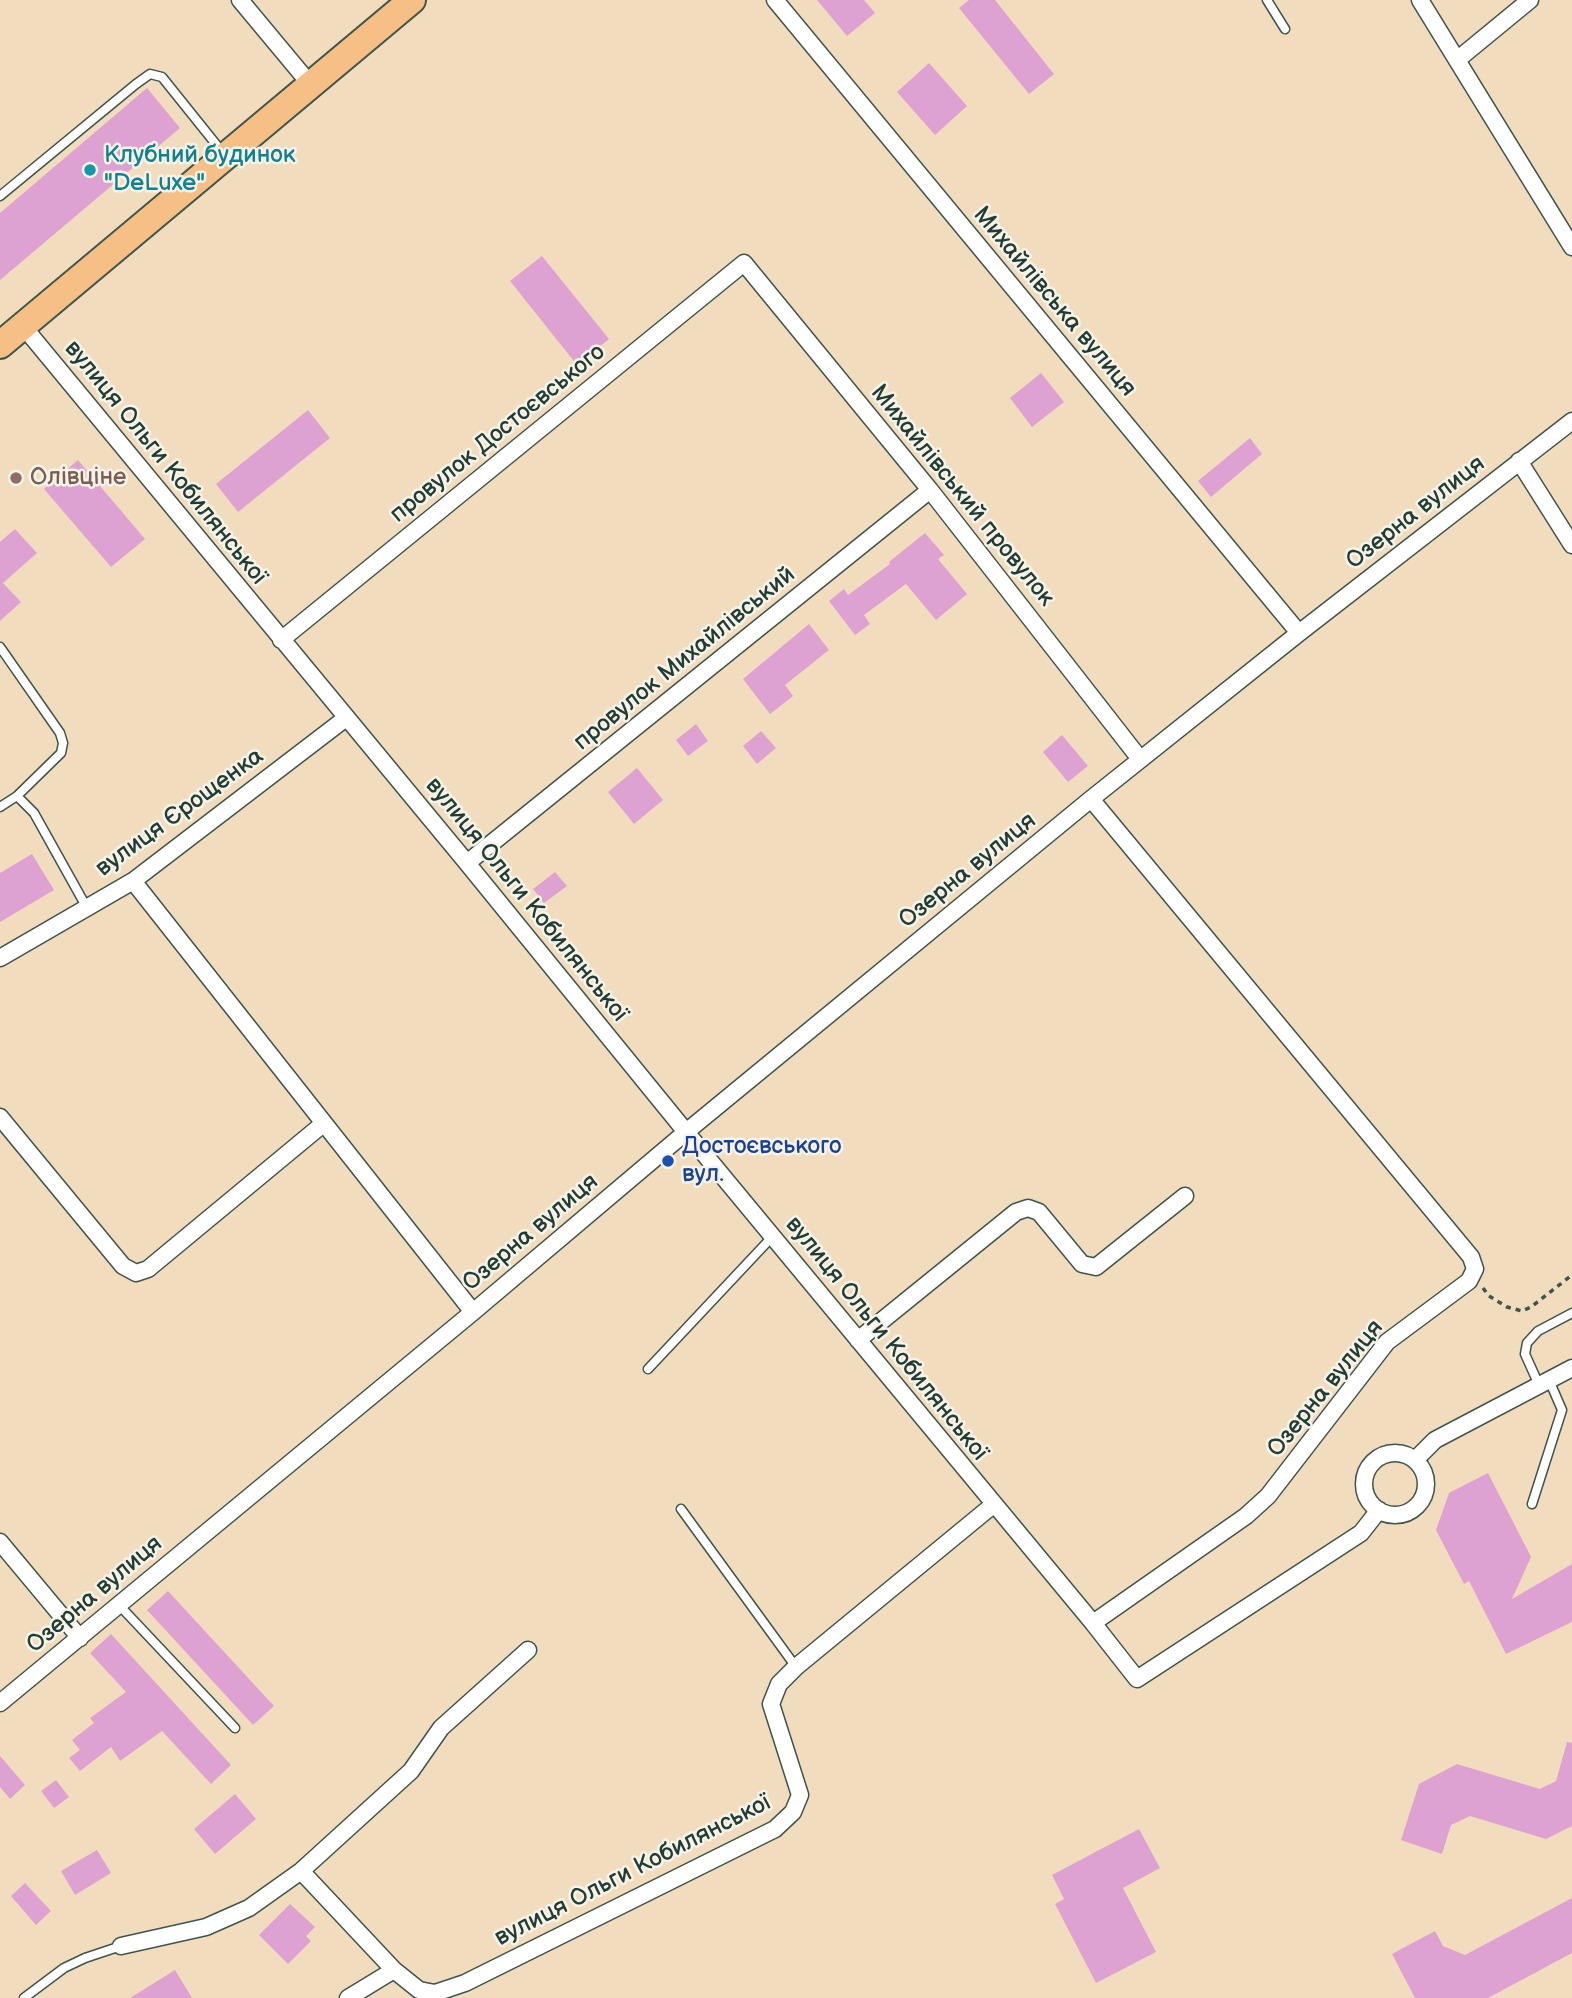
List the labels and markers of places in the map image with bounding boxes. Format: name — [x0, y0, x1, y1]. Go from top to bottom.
place label: Клубний будинок "DeLuxe" — [104, 142, 296, 198]
marker: Клубний будинок "DeLuxe" — [82, 162, 98, 178]
place label: Олівціне — [30, 464, 126, 492]
marker: Олівціне — [8, 470, 24, 486]
place label: Достоєвського вул. — [682, 1133, 841, 1189]
marker: Достоєвського вул. — [660, 1153, 676, 1169]

